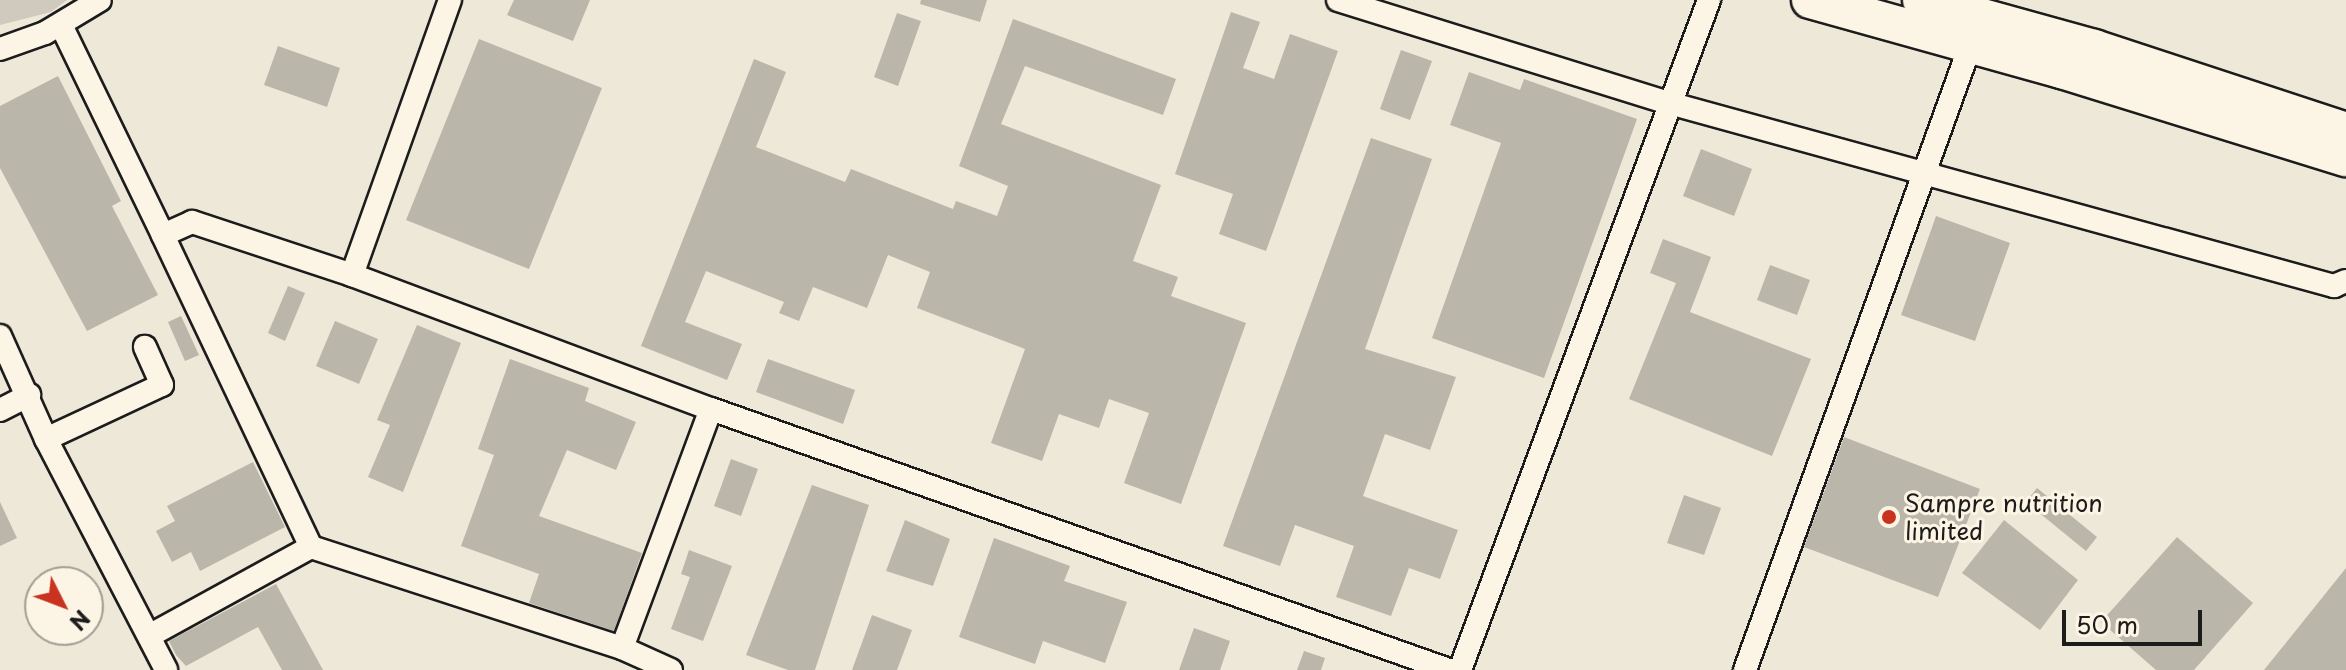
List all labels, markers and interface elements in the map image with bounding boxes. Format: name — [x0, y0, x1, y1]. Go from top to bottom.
place label: Sampre nutrition limited — [1905, 489, 2102, 545]
marker: Sampre nutrition limited — [1880, 508, 1898, 526]
north arrow — [24, 566, 104, 646]
scale bar — [2066, 594, 2206, 644]
text: N — [63, 604, 99, 639]
text: 50 m — [2076, 606, 2138, 642]

